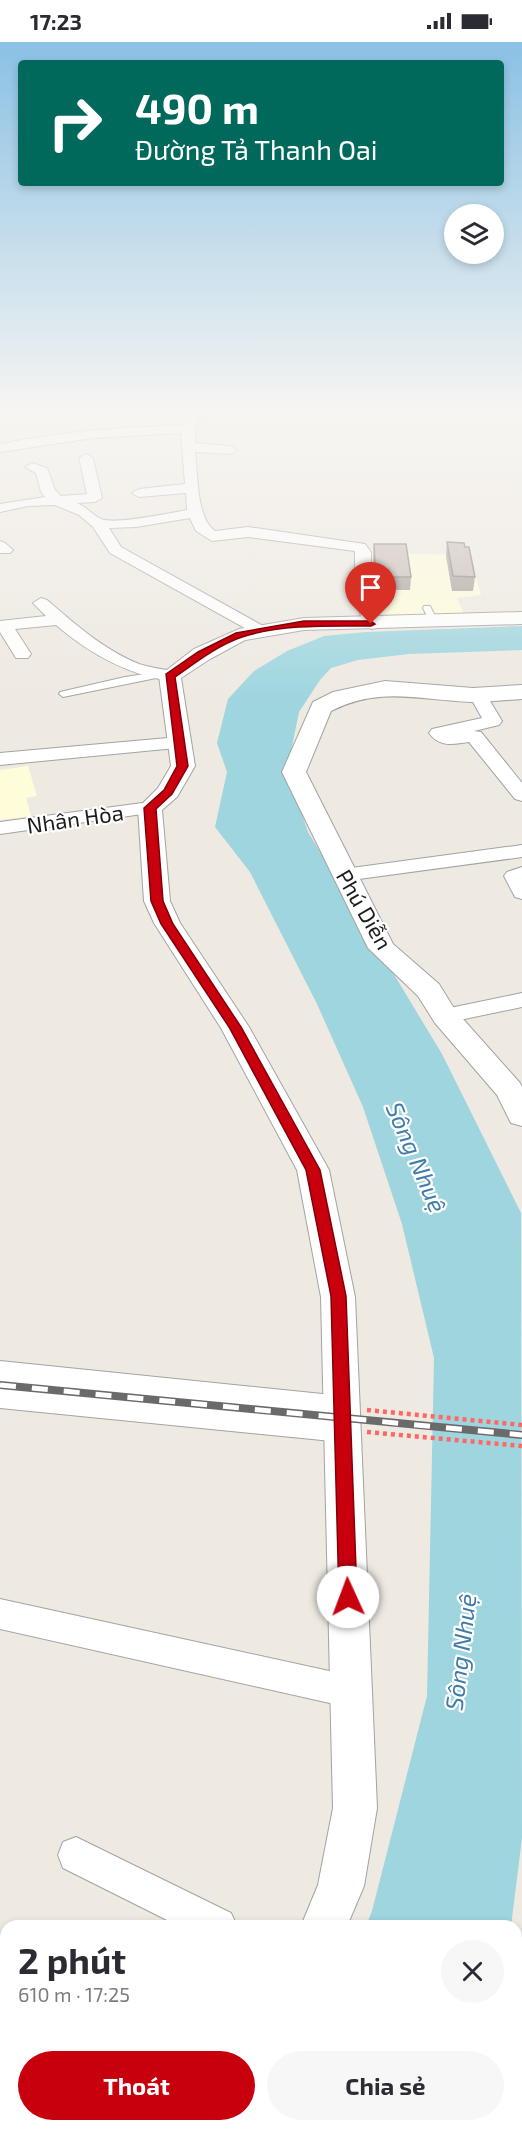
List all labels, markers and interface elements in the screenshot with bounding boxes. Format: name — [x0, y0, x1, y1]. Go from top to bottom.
text: 17:23 — [30, 8, 82, 34]
text: 490 m — [135, 82, 259, 132]
icon: right — [36, 84, 114, 162]
text: Đường Tả Thanh Oai — [135, 133, 378, 165]
map controls — [444, 204, 504, 264]
button: layers — [444, 204, 504, 264]
pin — [345, 562, 396, 624]
icon: arrive — [354, 571, 387, 604]
street label: Nhân Hòa — [25, 798, 125, 838]
street label: Phú Diễn — [332, 864, 398, 954]
water label: Sông Nhuệ — [381, 1097, 453, 1217]
position arrow — [316, 1565, 380, 1629]
water label: Sông Nhuệ — [438, 1592, 482, 1712]
text: 2 phút — [18, 1938, 126, 1981]
button: close — [441, 1940, 504, 2003]
text: 610 m · 17:25 — [18, 1982, 130, 2006]
button: Thoát — [18, 2051, 255, 2120]
button: Chia sẻ — [267, 2051, 504, 2120]

